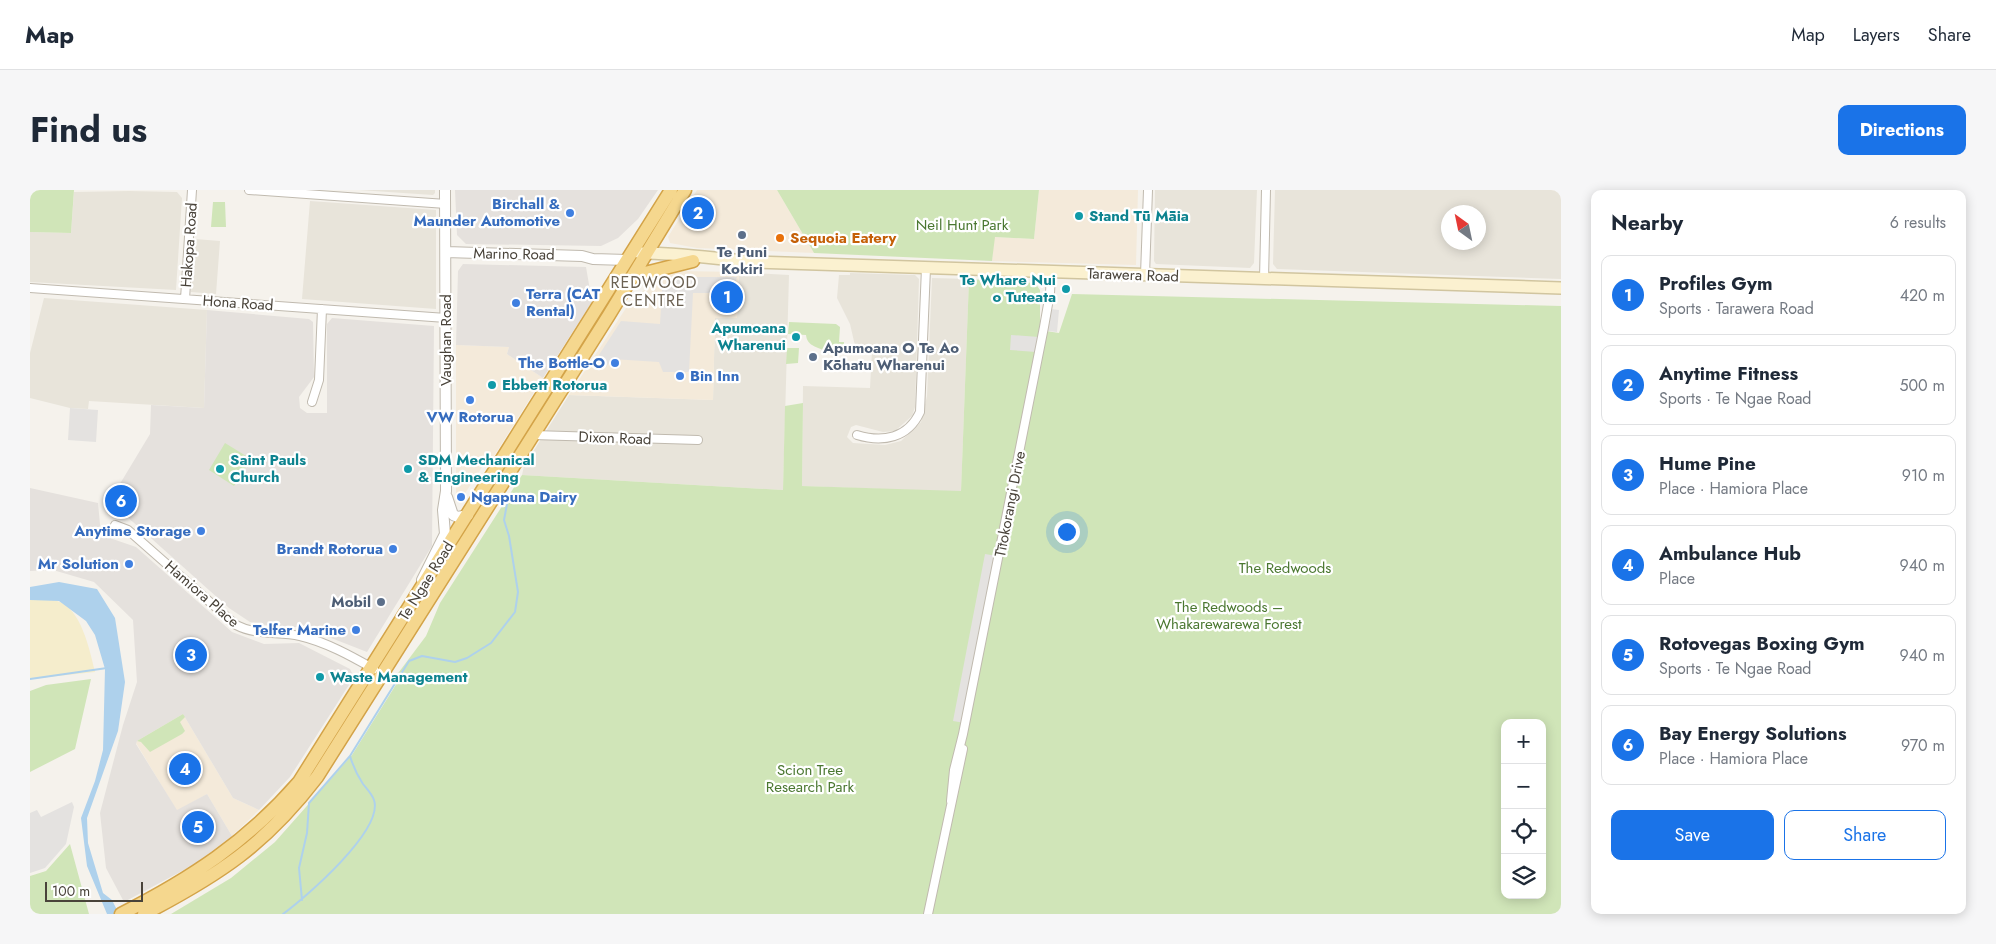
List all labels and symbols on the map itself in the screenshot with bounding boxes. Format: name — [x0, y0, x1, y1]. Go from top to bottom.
place label: Birchall & Maunder Automotive — [413, 193, 561, 232]
pin: 2 — [682, 194, 714, 232]
street label: Hakopa Road — [175, 202, 203, 288]
place label: Stand Tū Māia — [1089, 205, 1189, 227]
north arrow — [1441, 205, 1486, 250]
marker: Birchall & Maunder Automotive — [564, 207, 576, 219]
marker: Stand Tū Māia — [1073, 210, 1085, 222]
park label: Neil Hunt Park — [916, 214, 1009, 236]
place label: Sequoia Eatery — [790, 227, 897, 249]
marker: Te Puni Kokiri — [736, 229, 748, 241]
marker: Sequoia Eatery — [774, 232, 786, 244]
place label: Te Puni Kokiri — [717, 241, 767, 280]
street label: Marino Road — [473, 242, 555, 266]
street label: Tarawera Road — [1087, 262, 1179, 288]
place label: Te Whare Nui o Tuteata — [960, 269, 1056, 308]
district label: REDWOOD CENTRE — [611, 271, 697, 312]
pin: 1 — [711, 278, 743, 316]
place label: Terra (CAT Rental) — [526, 283, 601, 322]
marker: Te Whare Nui o Tuteata — [1060, 283, 1072, 295]
street label: Hona Road — [202, 290, 274, 316]
street label: Vaughan Road — [435, 294, 457, 386]
marker: Terra (CAT Rental) — [510, 297, 522, 309]
place label: Apumoana Wharenui — [710, 317, 786, 356]
marker: Apumoana Wharenui — [790, 331, 802, 343]
place label: Apumoana O Te Ao Kōhatu Wharenui — [822, 337, 959, 376]
marker: Apumoana O Te Ao Kōhatu Wharenui — [807, 351, 819, 363]
place label: The Bottle-O — [518, 352, 605, 374]
marker: The Bottle-O — [609, 357, 621, 369]
place label: Bin Inn — [690, 365, 739, 387]
marker: Bin Inn — [674, 370, 686, 382]
place label: Ebbett Rotorua — [502, 374, 607, 396]
marker: Ebbett Rotorua — [486, 379, 498, 391]
marker: VW Rotorua — [464, 394, 476, 406]
place label: VW Rotorua — [425, 406, 514, 428]
street label: Dixon Road — [578, 426, 652, 450]
place label: Saint Pauls Church — [230, 449, 306, 488]
place label: SDM Mechanical & Engineering — [418, 449, 535, 488]
street label: Tītokorangi Drive — [989, 449, 1031, 559]
marker: Saint Pauls Church — [214, 463, 226, 475]
marker: SDM Mechanical & Engineering — [402, 463, 414, 475]
pin: 6 — [105, 482, 137, 520]
place label: Ngapuna Dairy — [471, 486, 577, 508]
marker: Ngapuna Dairy — [455, 491, 467, 503]
your location — [1054, 519, 1080, 545]
place label: Anytime Storage — [73, 520, 191, 542]
marker: Anytime Storage — [195, 525, 207, 537]
street label: Te Ngae Road — [393, 537, 459, 625]
place label: Brandt Rotorua — [277, 538, 383, 560]
marker: Brandt Rotorua — [387, 543, 399, 555]
place label: Mr Solution — [38, 553, 119, 575]
street label: Hamiora Place — [160, 555, 244, 633]
park label: The Redwoods — [1239, 557, 1331, 579]
marker: Mr Solution — [123, 558, 135, 570]
place label: Mobil — [331, 591, 371, 613]
marker: Mobil — [375, 596, 387, 608]
park label: The Redwoods – Whakarewarewa Forest — [1156, 596, 1302, 635]
place label: Telfer Marine — [253, 619, 346, 641]
marker: Telfer Marine — [350, 624, 362, 636]
pin: 3 — [175, 636, 207, 674]
place label: Waste Management — [330, 666, 468, 688]
marker: Waste Management — [314, 671, 326, 683]
pin: 4 — [169, 750, 201, 788]
park label: Scion Tree Research Park — [766, 759, 855, 798]
pin: 5 — [182, 808, 214, 846]
scale bar — [45, 879, 142, 902]

